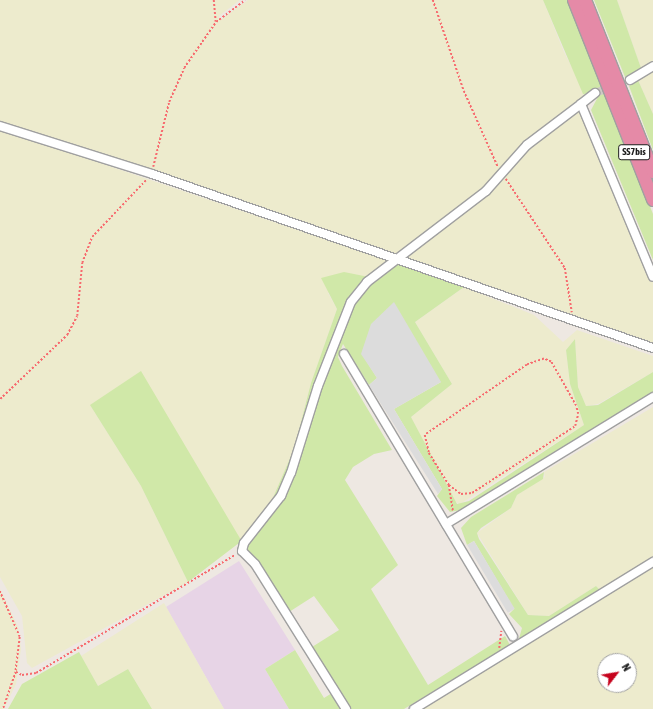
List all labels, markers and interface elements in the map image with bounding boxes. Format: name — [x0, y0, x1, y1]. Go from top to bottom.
road number: SS7bis — [618, 144, 650, 160]
north arrow — [597, 653, 637, 693]
text: N — [620, 661, 633, 673]

